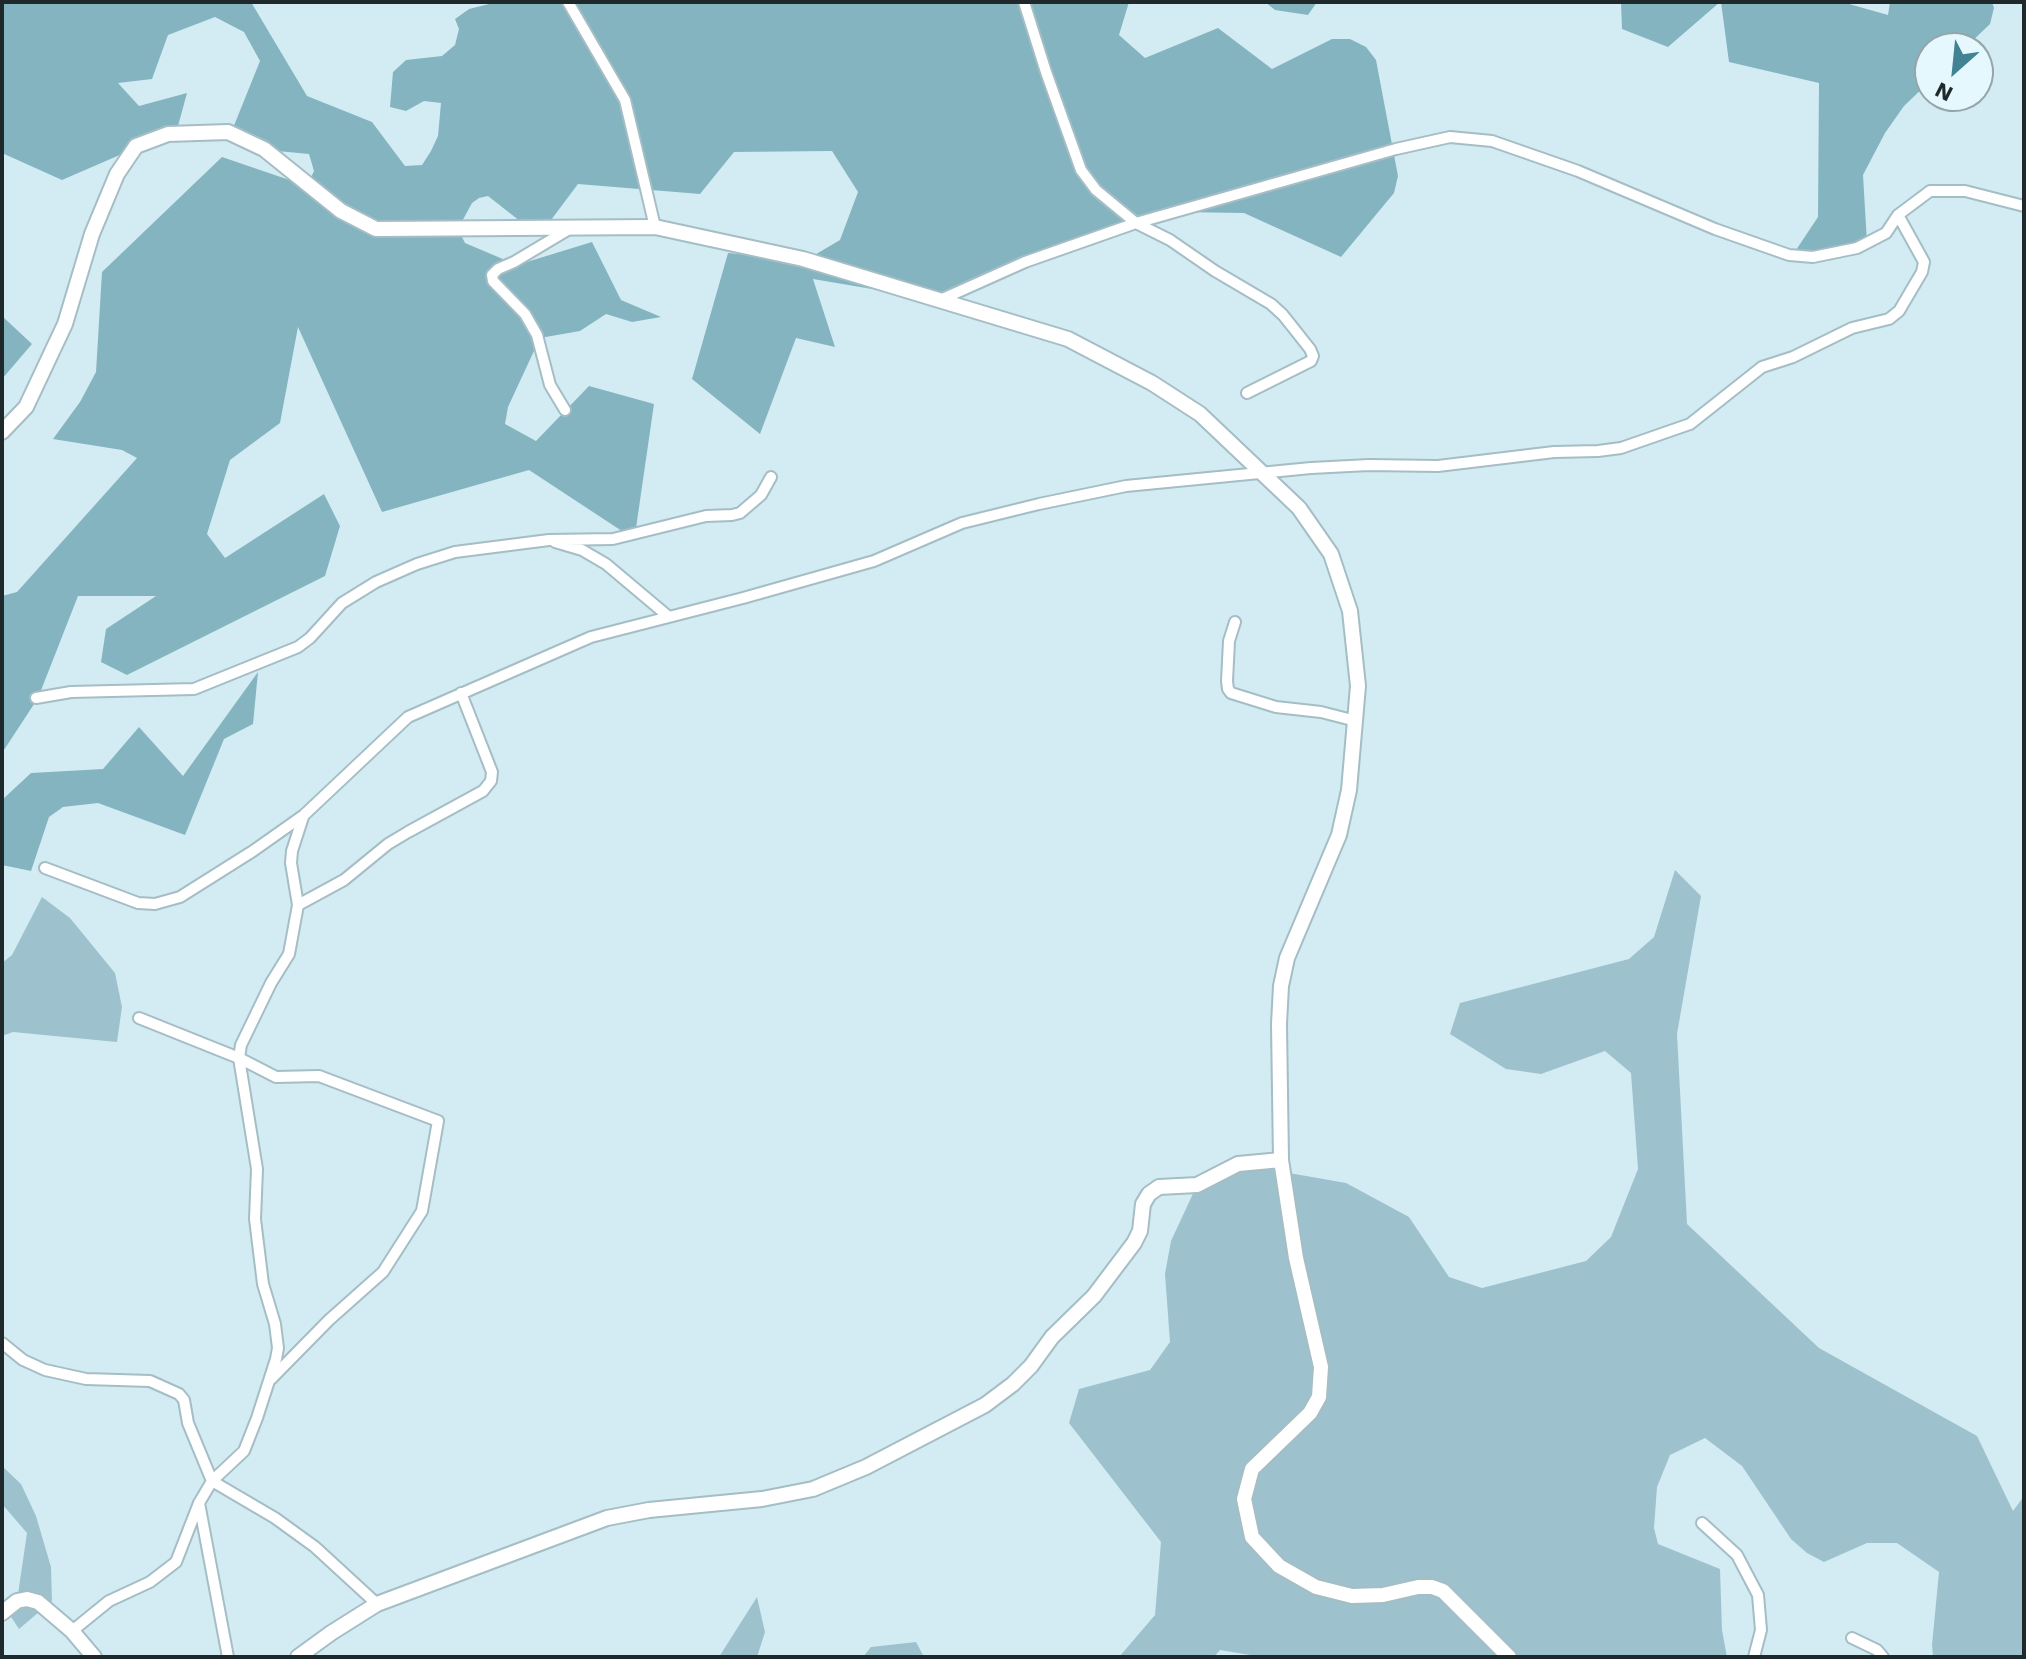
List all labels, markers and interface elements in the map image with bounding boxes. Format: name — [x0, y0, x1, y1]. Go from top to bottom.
north arrow — [1914, 32, 1994, 112]
text: N — [1931, 77, 1957, 107]

